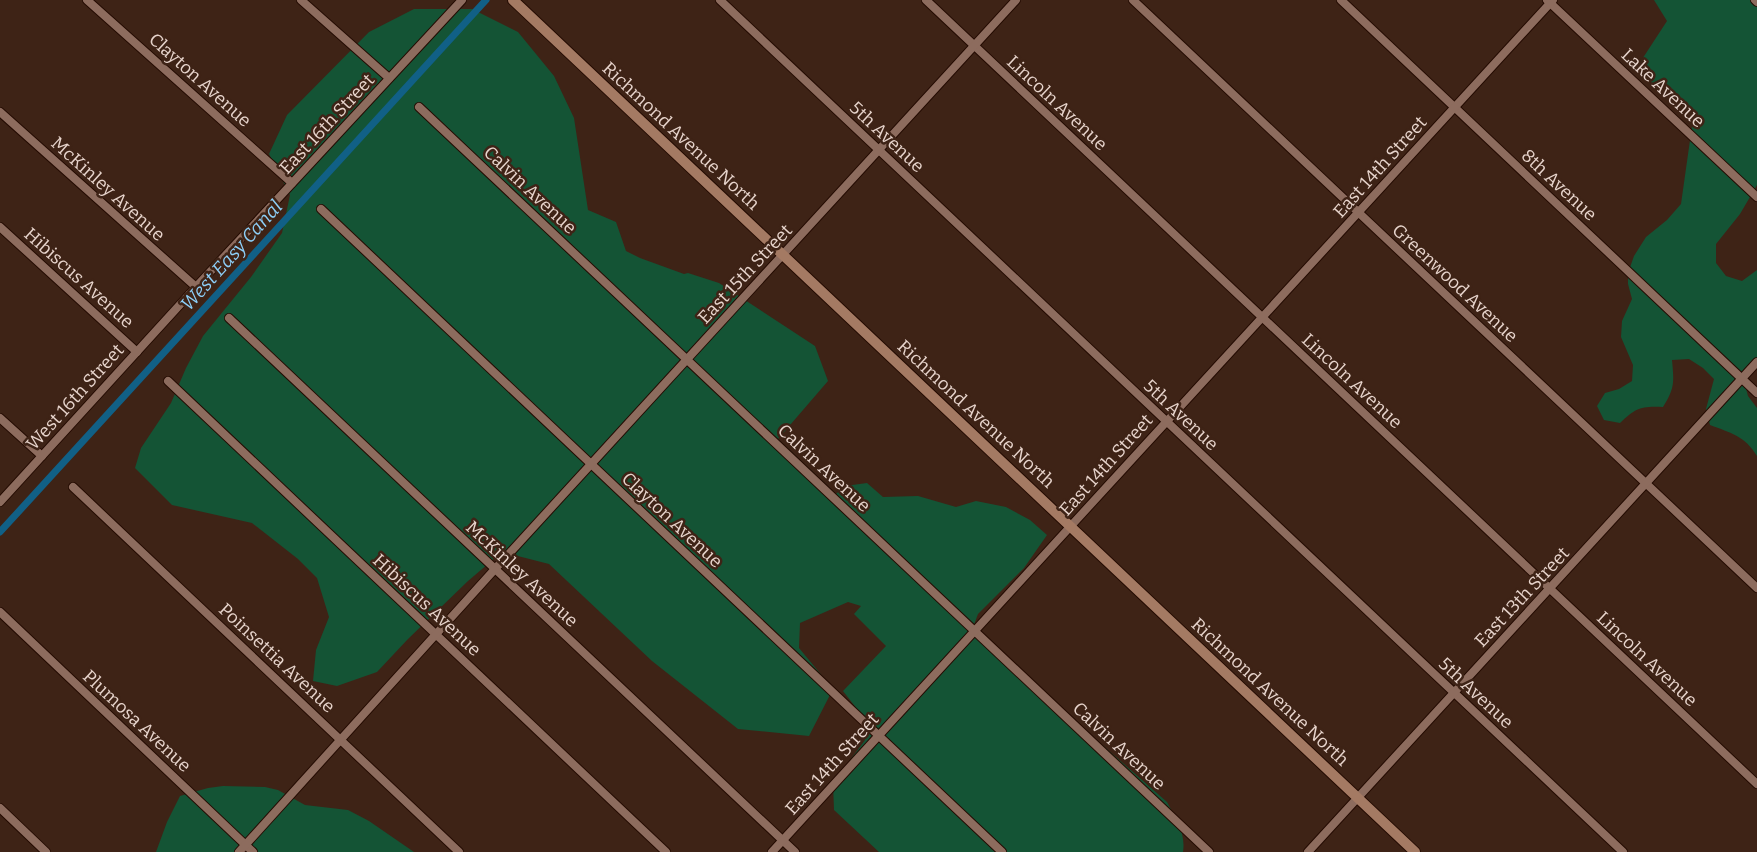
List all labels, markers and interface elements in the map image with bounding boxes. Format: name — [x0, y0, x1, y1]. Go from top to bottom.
street label: Clayton Avenue — [144, 28, 256, 132]
street label: Lake Avenue — [1617, 44, 1709, 132]
street label: Lincoln Avenue — [1002, 51, 1112, 155]
street label: Richmond Avenue North — [598, 57, 764, 215]
street label: East 16th Street — [275, 69, 379, 179]
street label: 5th Avenue — [845, 97, 929, 177]
street label: East 14th Street — [1329, 111, 1432, 222]
street label: McKinley Avenue — [47, 132, 169, 246]
street label: Calvin Avenue — [479, 141, 581, 239]
street label: 8th Avenue — [1517, 145, 1601, 225]
water label: West Easy Canal — [176, 195, 287, 315]
street label: East 15th Street — [693, 219, 797, 328]
street label: Greenwood Avenue — [1388, 219, 1522, 347]
street label: Hibiscus Avenue — [20, 223, 138, 333]
street label: Lincoln Avenue — [1297, 329, 1407, 433]
street label: Richmond Avenue North — [893, 335, 1059, 493]
street label: West 16th Street — [21, 339, 129, 455]
street label: 5th Avenue — [1139, 375, 1223, 455]
street label: East 14th Street — [1055, 409, 1158, 520]
street label: Calvin Avenue — [773, 419, 875, 517]
street label: Clayton Avenue — [617, 468, 727, 572]
street label: McKinley Avenue — [461, 516, 583, 632]
street label: East 13th Street — [1470, 542, 1574, 652]
street label: Hibiscus Avenue — [368, 549, 486, 661]
street label: Poinsettia Avenue — [214, 599, 340, 717]
street label: Lincoln Avenue — [1592, 607, 1702, 711]
street label: Richmond Avenue North — [1187, 613, 1353, 771]
street label: 5th Avenue — [1434, 653, 1518, 733]
street label: Plumosa Avenue — [78, 665, 196, 777]
street label: Calvin Avenue — [1068, 697, 1170, 795]
street label: East 14th Street — [781, 708, 884, 819]

